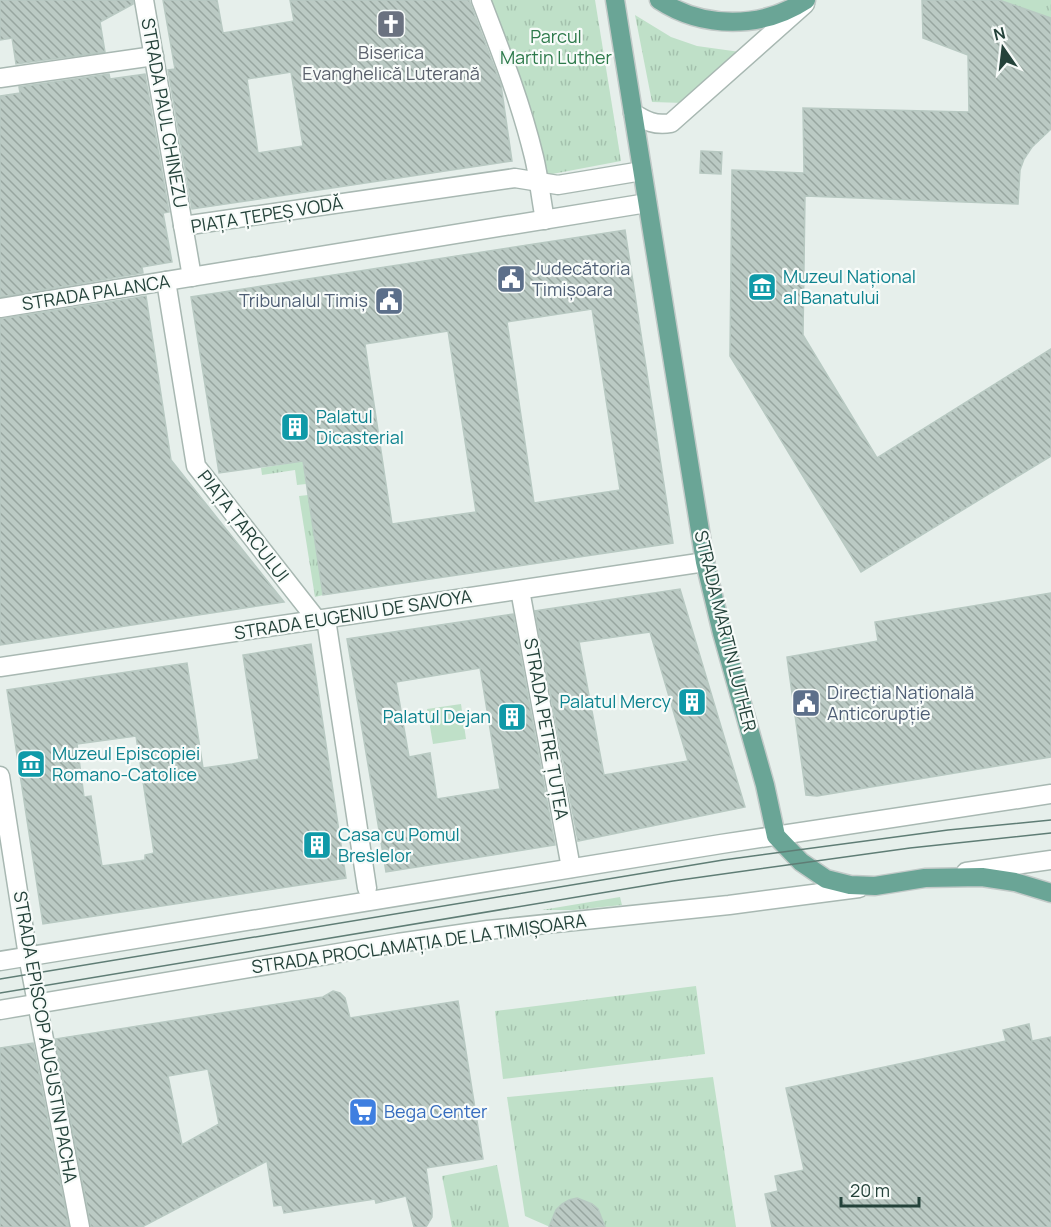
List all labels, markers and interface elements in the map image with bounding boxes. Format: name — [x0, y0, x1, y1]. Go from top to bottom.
church icon: Biserica Evanghelică Luterană — [375, 8, 407, 40]
street label: STRADA PAUL CHINEZU — [136, 16, 194, 210]
north arrow — [973, 18, 1033, 78]
text: N — [991, 21, 1008, 46]
park label: Parcul Martin Luther — [500, 24, 613, 69]
place label: Biserica Evanghelică Luterană — [302, 40, 480, 85]
street label: PIAȚA ȚEPEȘ VODĂ — [189, 190, 345, 238]
place label: Judecătoria Timișoara — [532, 256, 630, 301]
public building icon: Judecătoria Timișoara — [495, 263, 527, 295]
place label: Muzeul Național al Banatului — [783, 264, 916, 309]
street label: STRADA PALANCA — [20, 268, 172, 316]
museum icon: Muzeul Național al Banatului — [746, 271, 778, 303]
public building icon: Tribunalul Timiș — [373, 285, 405, 317]
place label: Tribunalul Timiș — [239, 288, 368, 312]
place label: Palatul Dicasterial — [316, 404, 404, 449]
building icon: Palatul Dicasterial — [279, 411, 311, 443]
street label: PIAȚA ȚARCULUI — [193, 465, 295, 586]
street label: STRADA MARTIN LUTHER — [689, 528, 763, 734]
street label: STRADA EUGENIU DE SAVOYA — [232, 583, 474, 645]
street label: STRADA PETRE ȚUȚEA — [519, 636, 575, 822]
place label: Direcția Națională Anticorupție — [827, 680, 974, 725]
building icon: Palatul Mercy — [676, 686, 708, 718]
public building icon: Direcția Națională Anticorupție — [790, 687, 822, 719]
place label: Palatul Mercy — [560, 689, 671, 713]
building icon: Palatul Dejan — [496, 701, 528, 733]
place label: Palatul Dejan — [383, 704, 491, 728]
place label: Muzeul Episcopiei Romano-Catolice — [52, 741, 200, 786]
museum icon: Muzeul Episcopiei Romano-Catolice — [15, 748, 47, 780]
place label: Casa cu Pomul Breslelor — [338, 822, 460, 867]
building icon: Casa cu Pomul Breslelor — [301, 829, 333, 861]
street label: STRADA EPISCOP AUGUSTIN PACHA — [8, 889, 84, 1185]
street label: STRADA PROCLAMAȚIA DE LA TIMIȘOARA — [250, 908, 588, 978]
supermarket icon: Bega Center — [347, 1096, 379, 1128]
place label: Bega Center — [384, 1099, 488, 1123]
scale bar — [841, 1170, 919, 1208]
text: 20 m — [850, 1178, 890, 1202]

